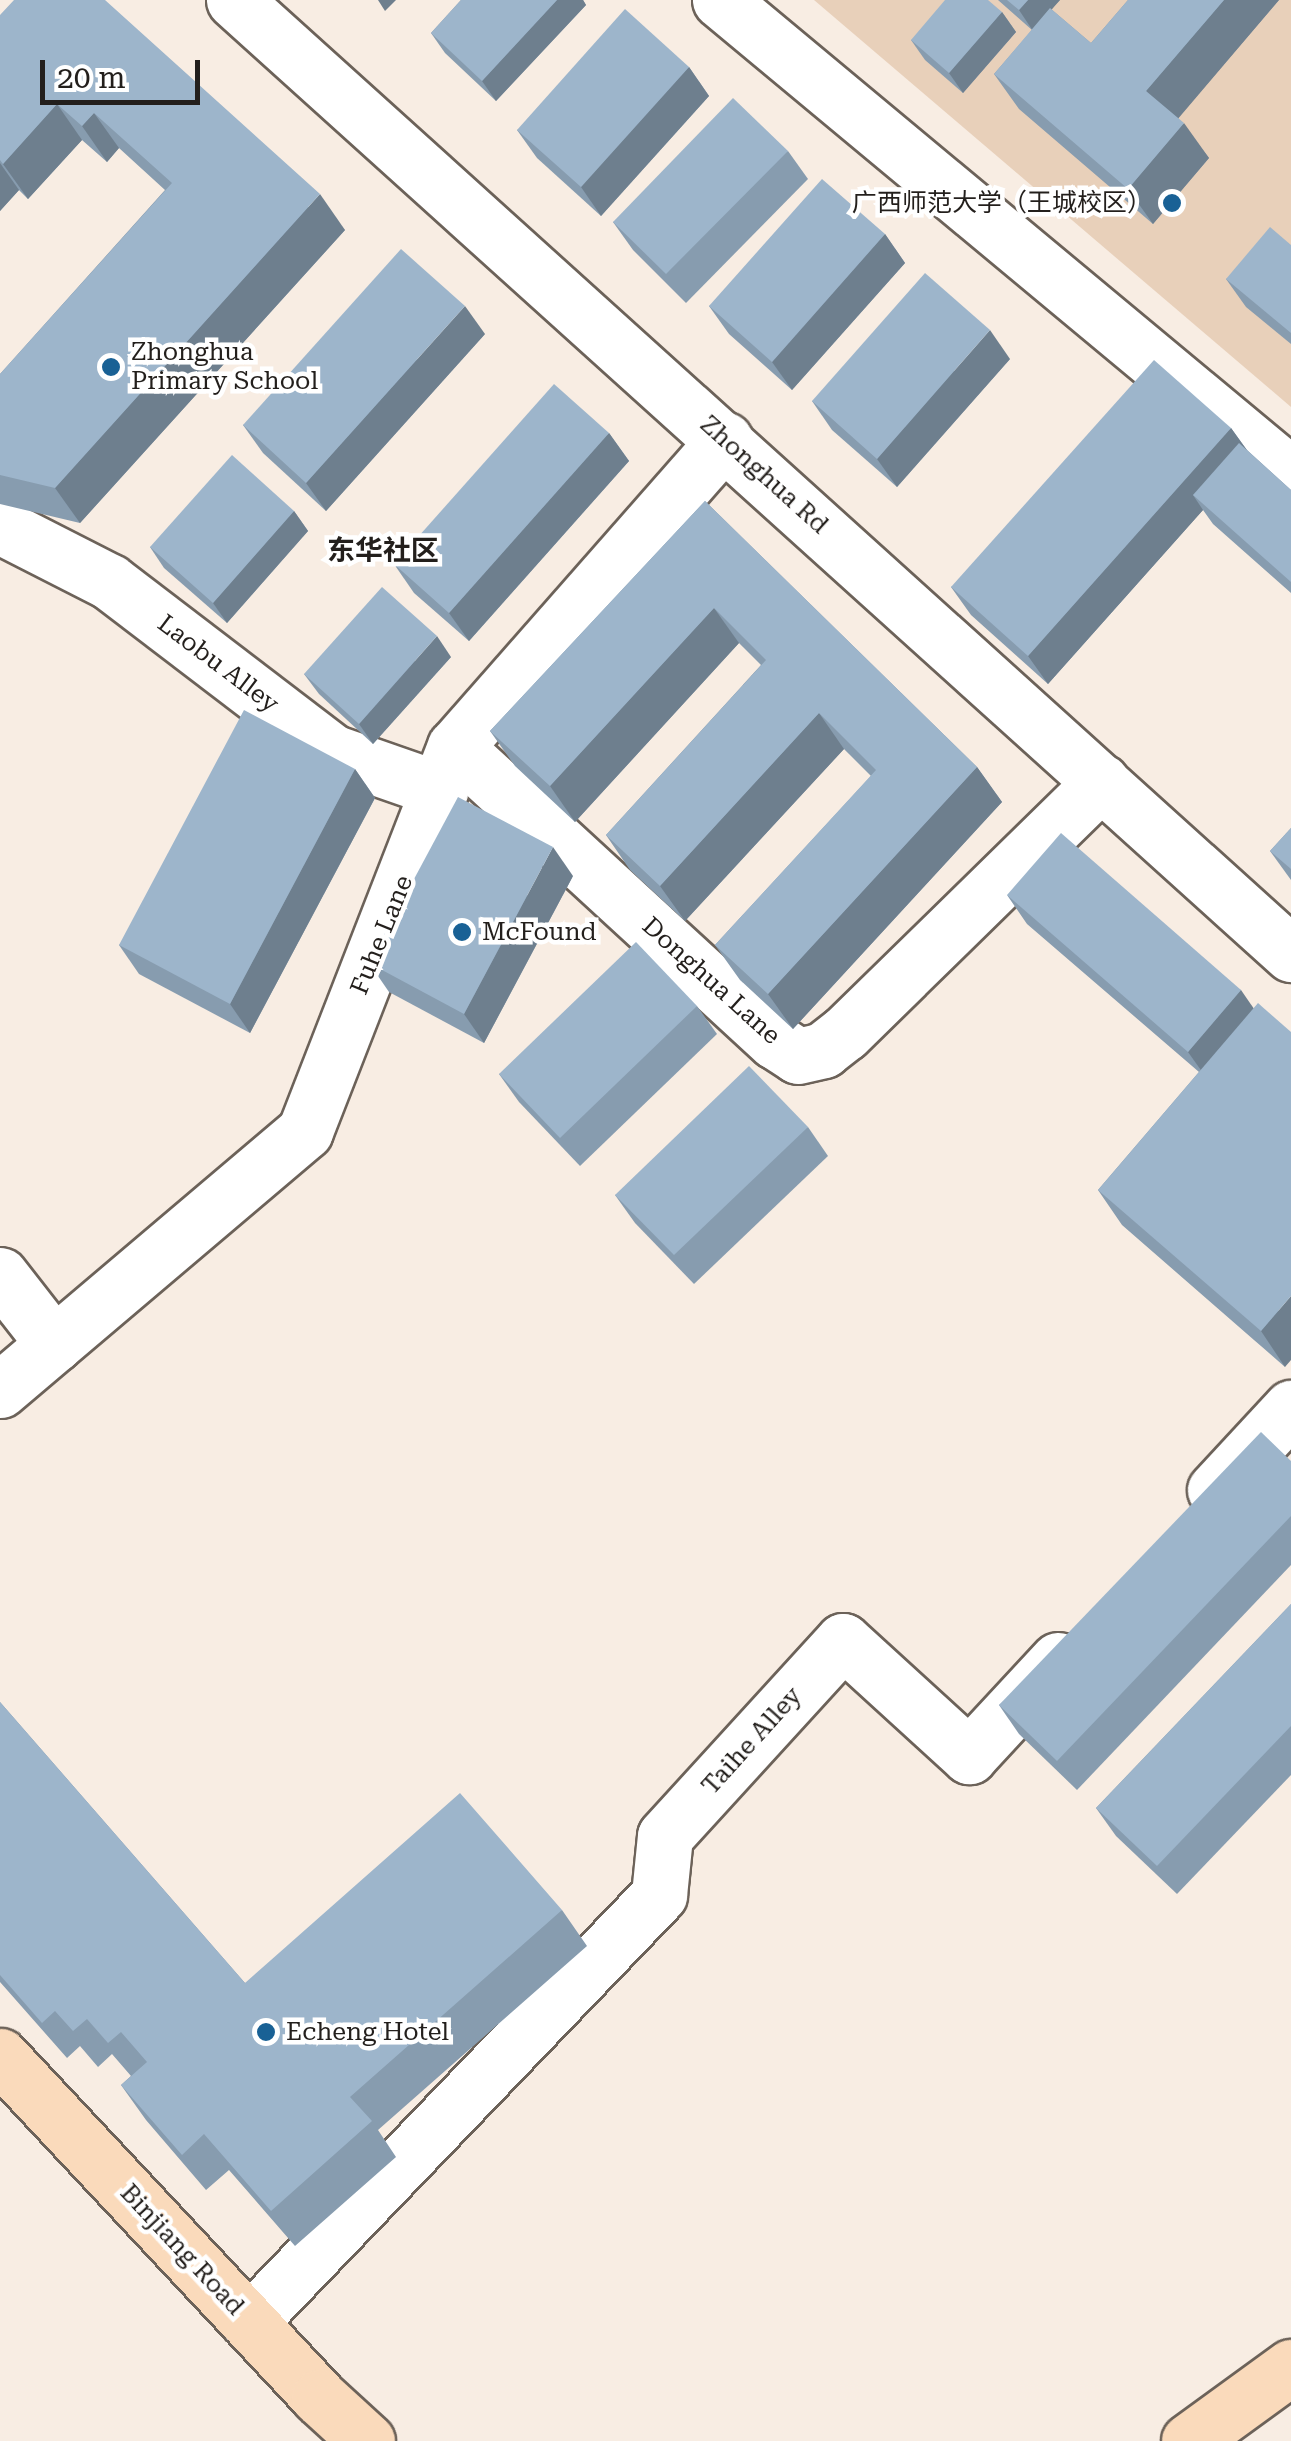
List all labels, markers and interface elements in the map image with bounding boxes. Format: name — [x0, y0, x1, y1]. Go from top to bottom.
scale bar — [45, 40, 205, 102]
text: 20 m — [57, 60, 126, 95]
place label: 广西师范大学（王城校区） — [852, 188, 1152, 218]
marker: 广西师范大学（王城校区） — [1161, 192, 1183, 214]
place label: Zhonghua Primary School — [131, 338, 318, 397]
marker: Zhonghua Primary School — [100, 356, 122, 378]
street label: Zhonghua Rd — [694, 410, 834, 540]
district label: 东华社区 — [327, 534, 439, 568]
street label: Laobu Alley — [151, 609, 285, 719]
street label: Fuhe Lane — [345, 871, 419, 999]
street label: Donghua Lane — [636, 911, 786, 1051]
place label: McFound — [482, 917, 597, 947]
marker: McFound — [451, 921, 473, 943]
street label: Taihe Alley — [696, 1681, 808, 1801]
place label: Echeng Hotel — [286, 2017, 449, 2047]
marker: Echeng Hotel — [255, 2021, 277, 2043]
street label: Binjiang Road — [114, 2178, 250, 2322]

